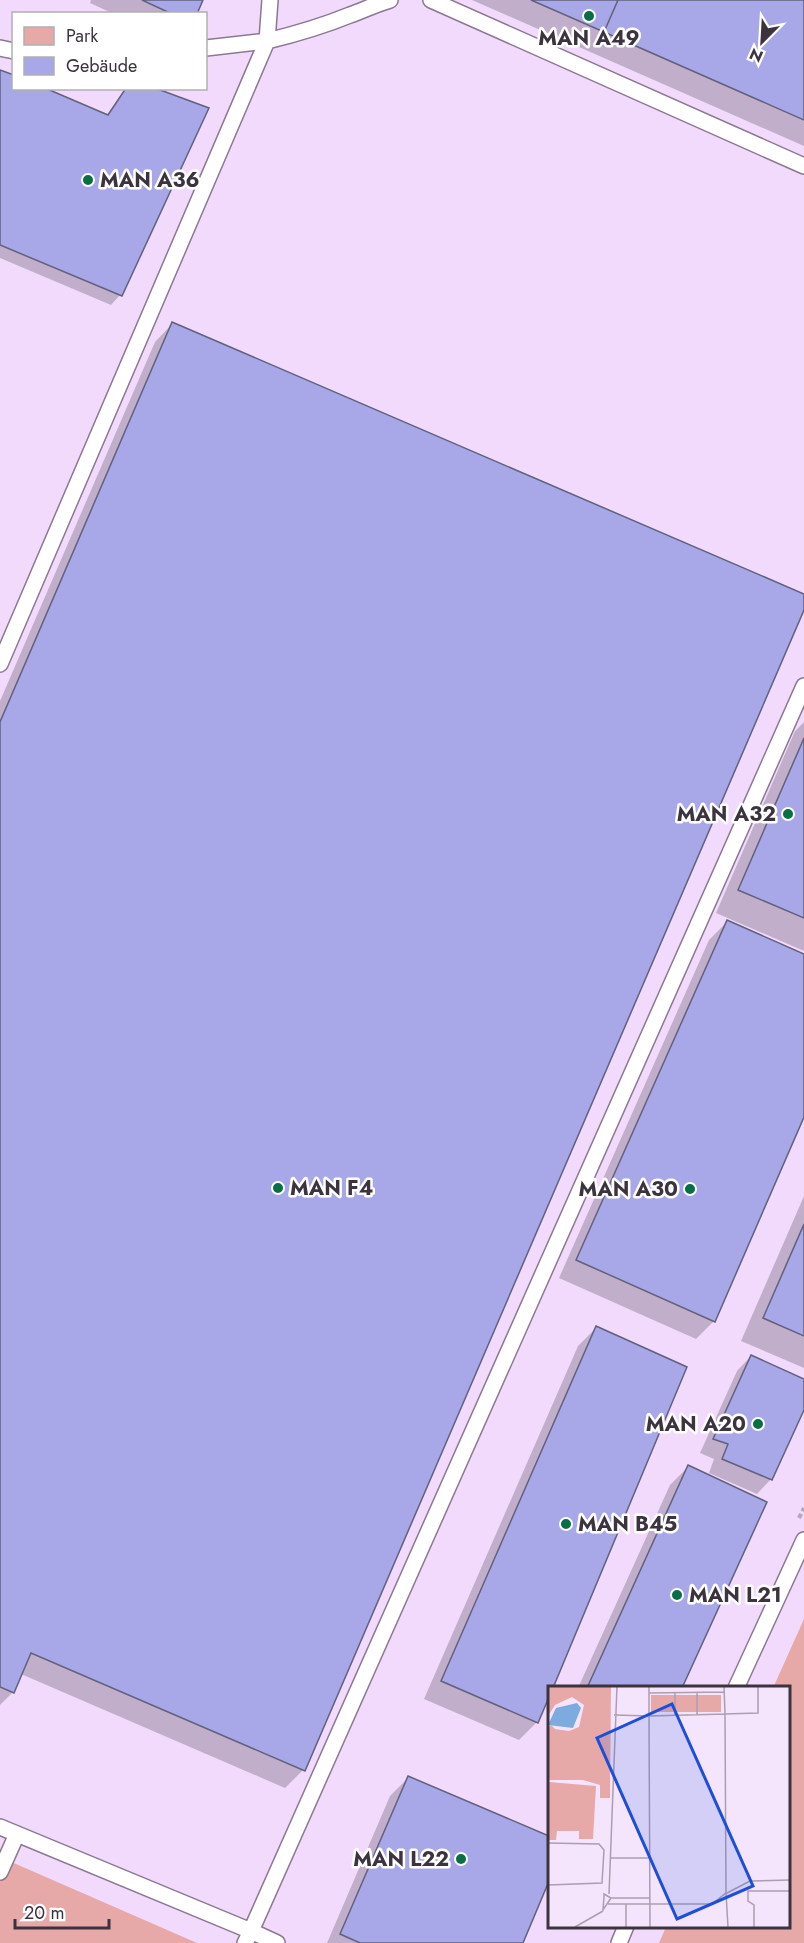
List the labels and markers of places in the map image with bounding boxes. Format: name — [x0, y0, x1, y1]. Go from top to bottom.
marker: MAN A49 — [582, 9, 596, 23]
place label: MAN A49 — [538, 23, 640, 53]
place label: MAN A36 — [100, 165, 200, 195]
marker: MAN A36 — [81, 173, 95, 187]
place label: MAN A32 — [677, 799, 776, 829]
marker: MAN A32 — [781, 807, 795, 821]
place label: MAN F4 — [290, 1173, 373, 1203]
place label: MAN A30 — [579, 1174, 678, 1204]
marker: MAN F4 — [271, 1181, 285, 1195]
marker: MAN A30 — [683, 1182, 697, 1196]
place label: MAN A20 — [646, 1409, 746, 1439]
marker: MAN A20 — [751, 1417, 765, 1431]
place label: MAN B45 — [578, 1509, 677, 1539]
marker: MAN B45 — [559, 1517, 573, 1531]
place label: MAN L21 — [689, 1580, 782, 1610]
marker: MAN L21 — [670, 1588, 684, 1602]
place label: MAN L22 — [353, 1844, 449, 1874]
marker: MAN L22 — [454, 1852, 468, 1866]

